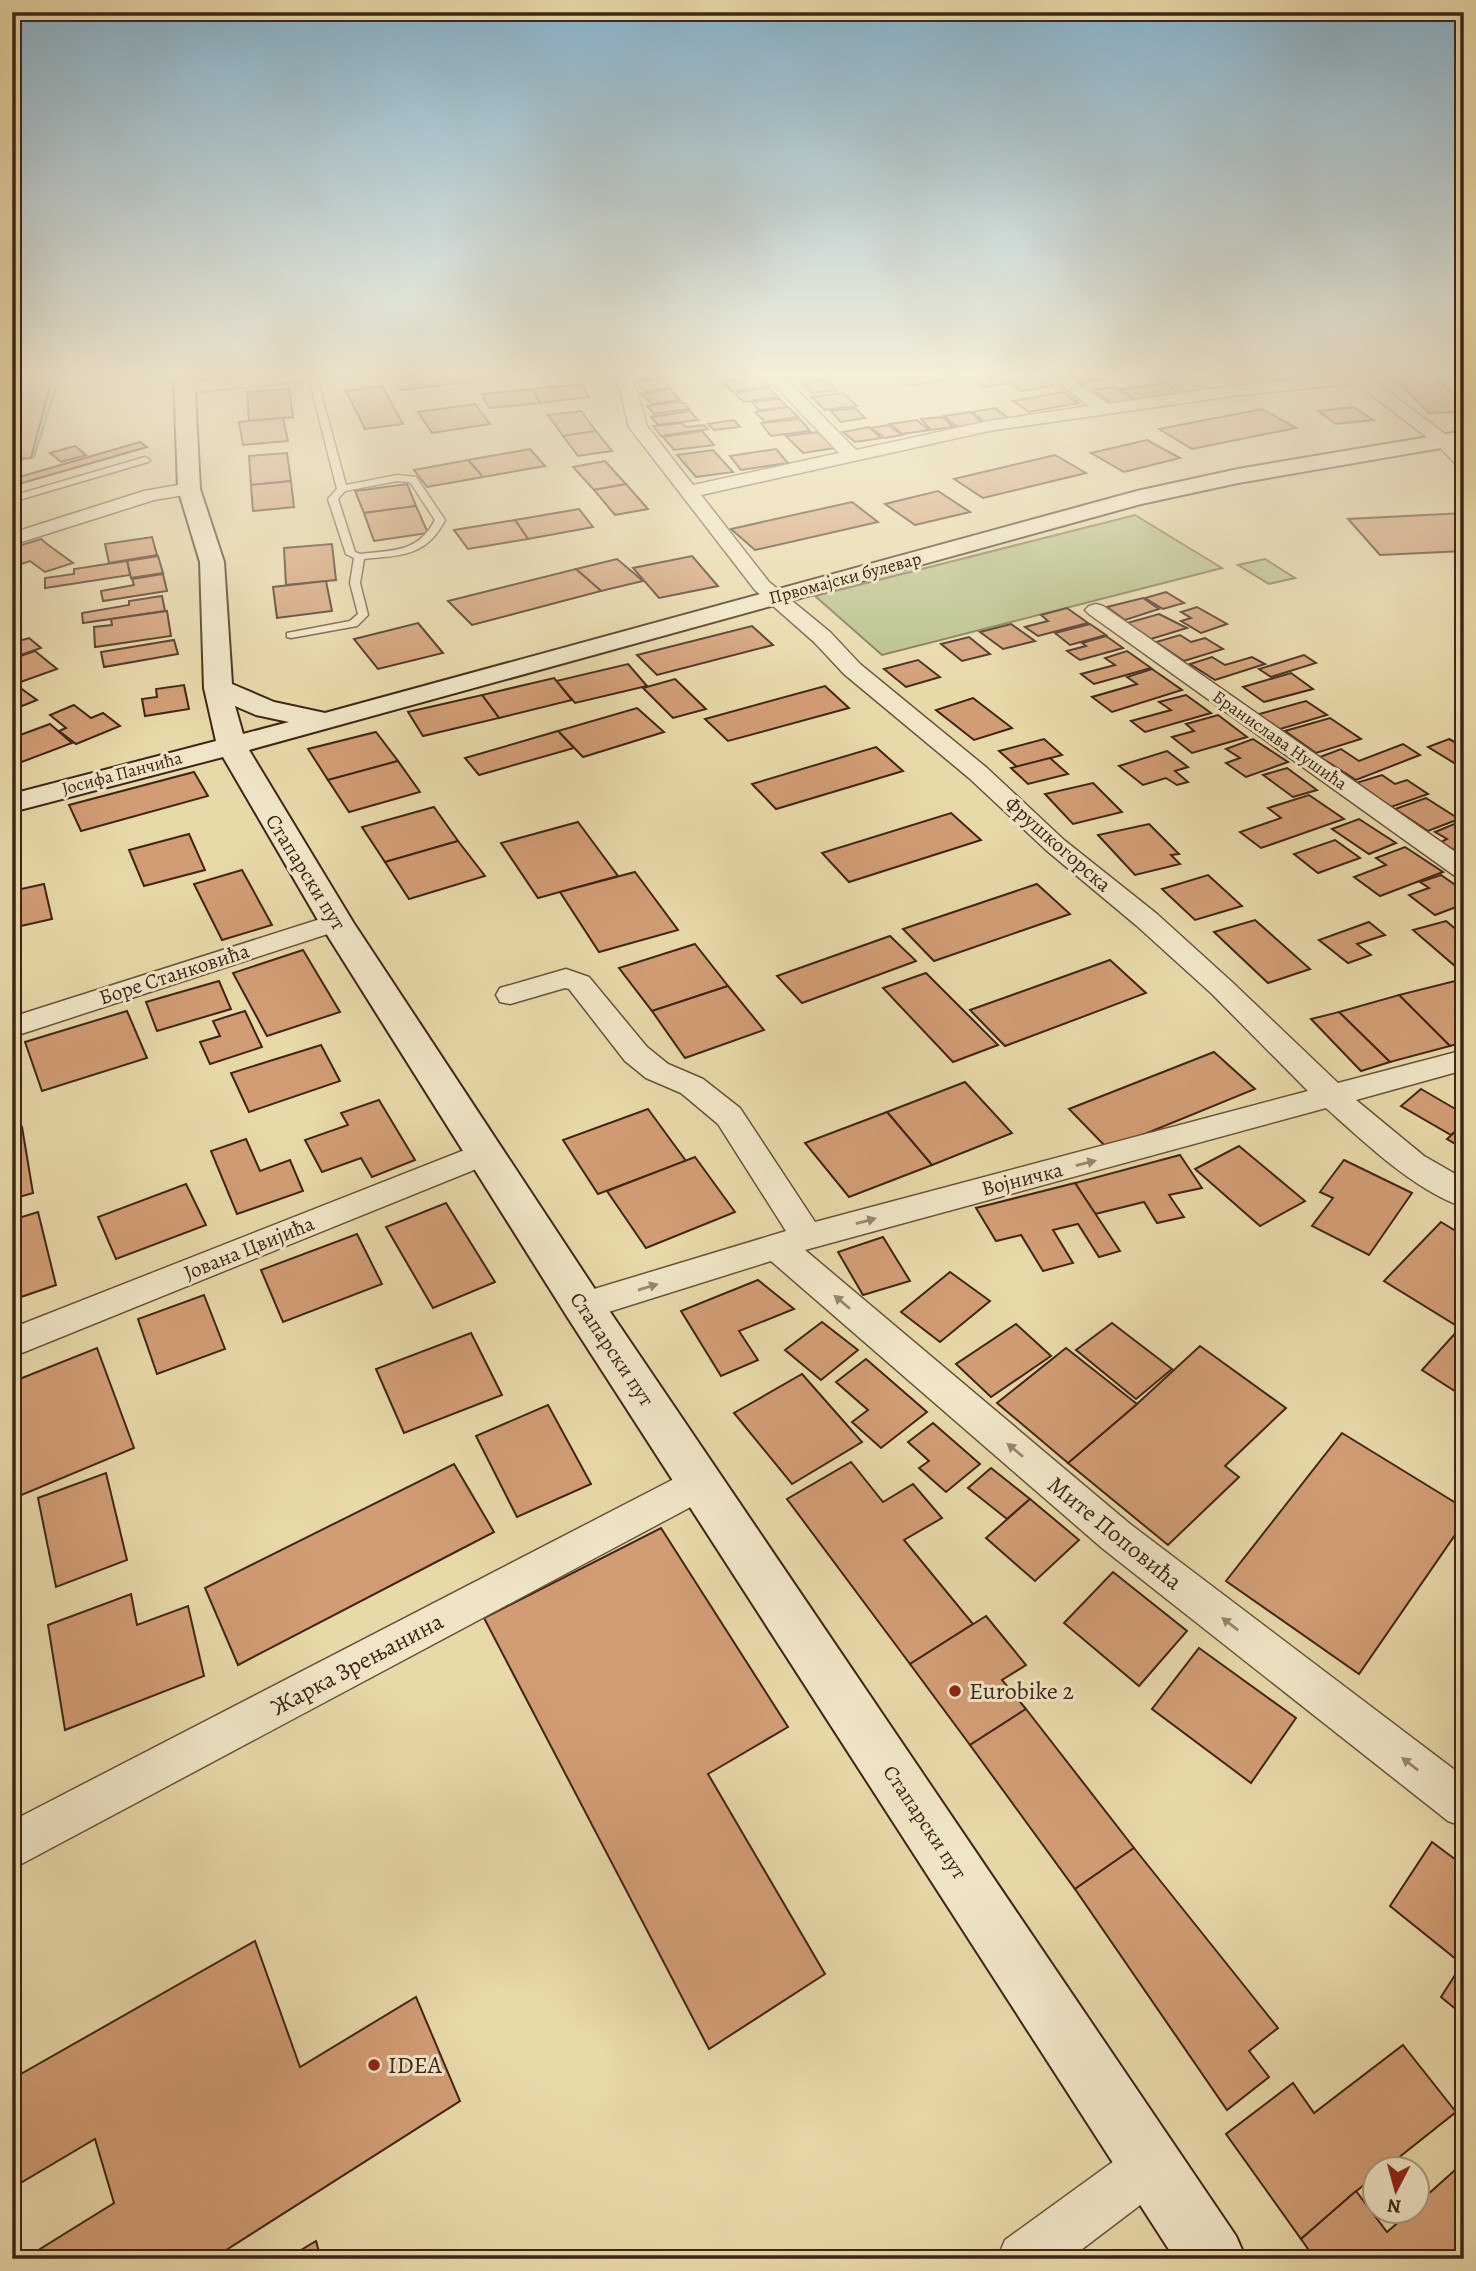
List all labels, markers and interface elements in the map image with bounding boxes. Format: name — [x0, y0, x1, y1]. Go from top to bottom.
street label: Првомајски булевар — [766, 546, 924, 610]
street label: Бранислава Нушића — [1208, 684, 1353, 796]
street label: Јосифа Панчића — [59, 745, 186, 801]
street label: Фрушкогорска — [999, 790, 1118, 898]
street label: Стапарски пут — [259, 809, 353, 935]
street label: Боре Станковића — [95, 936, 253, 1012]
street label: Војничка — [978, 1155, 1066, 1203]
one-way arrow — [1075, 1157, 1097, 1168]
street label: Јована Цвијића — [180, 1209, 319, 1287]
one-way arrow — [855, 1215, 877, 1226]
one-way arrow — [638, 1281, 659, 1291]
street label: Стапарски пут — [563, 1286, 661, 1412]
one-way arrow — [834, 1295, 851, 1310]
one-way arrow — [1007, 1443, 1024, 1458]
street label: Мите Поповића — [1041, 1469, 1189, 1597]
street label: Жарка Зрењанина — [265, 1605, 449, 1723]
one-way arrow — [1221, 1618, 1239, 1632]
place label: Eurobike 2 — [969, 1675, 1074, 1707]
marker: Eurobike 2 — [947, 1683, 963, 1699]
one-way arrow — [1401, 1756, 1419, 1771]
street label: Стапарски пут — [876, 1759, 974, 1885]
place label: IDEA — [388, 2049, 443, 2081]
marker: IDEA — [366, 2057, 382, 2073]
north arrow — [1360, 2156, 1430, 2226]
text: N — [1386, 2192, 1403, 2220]

